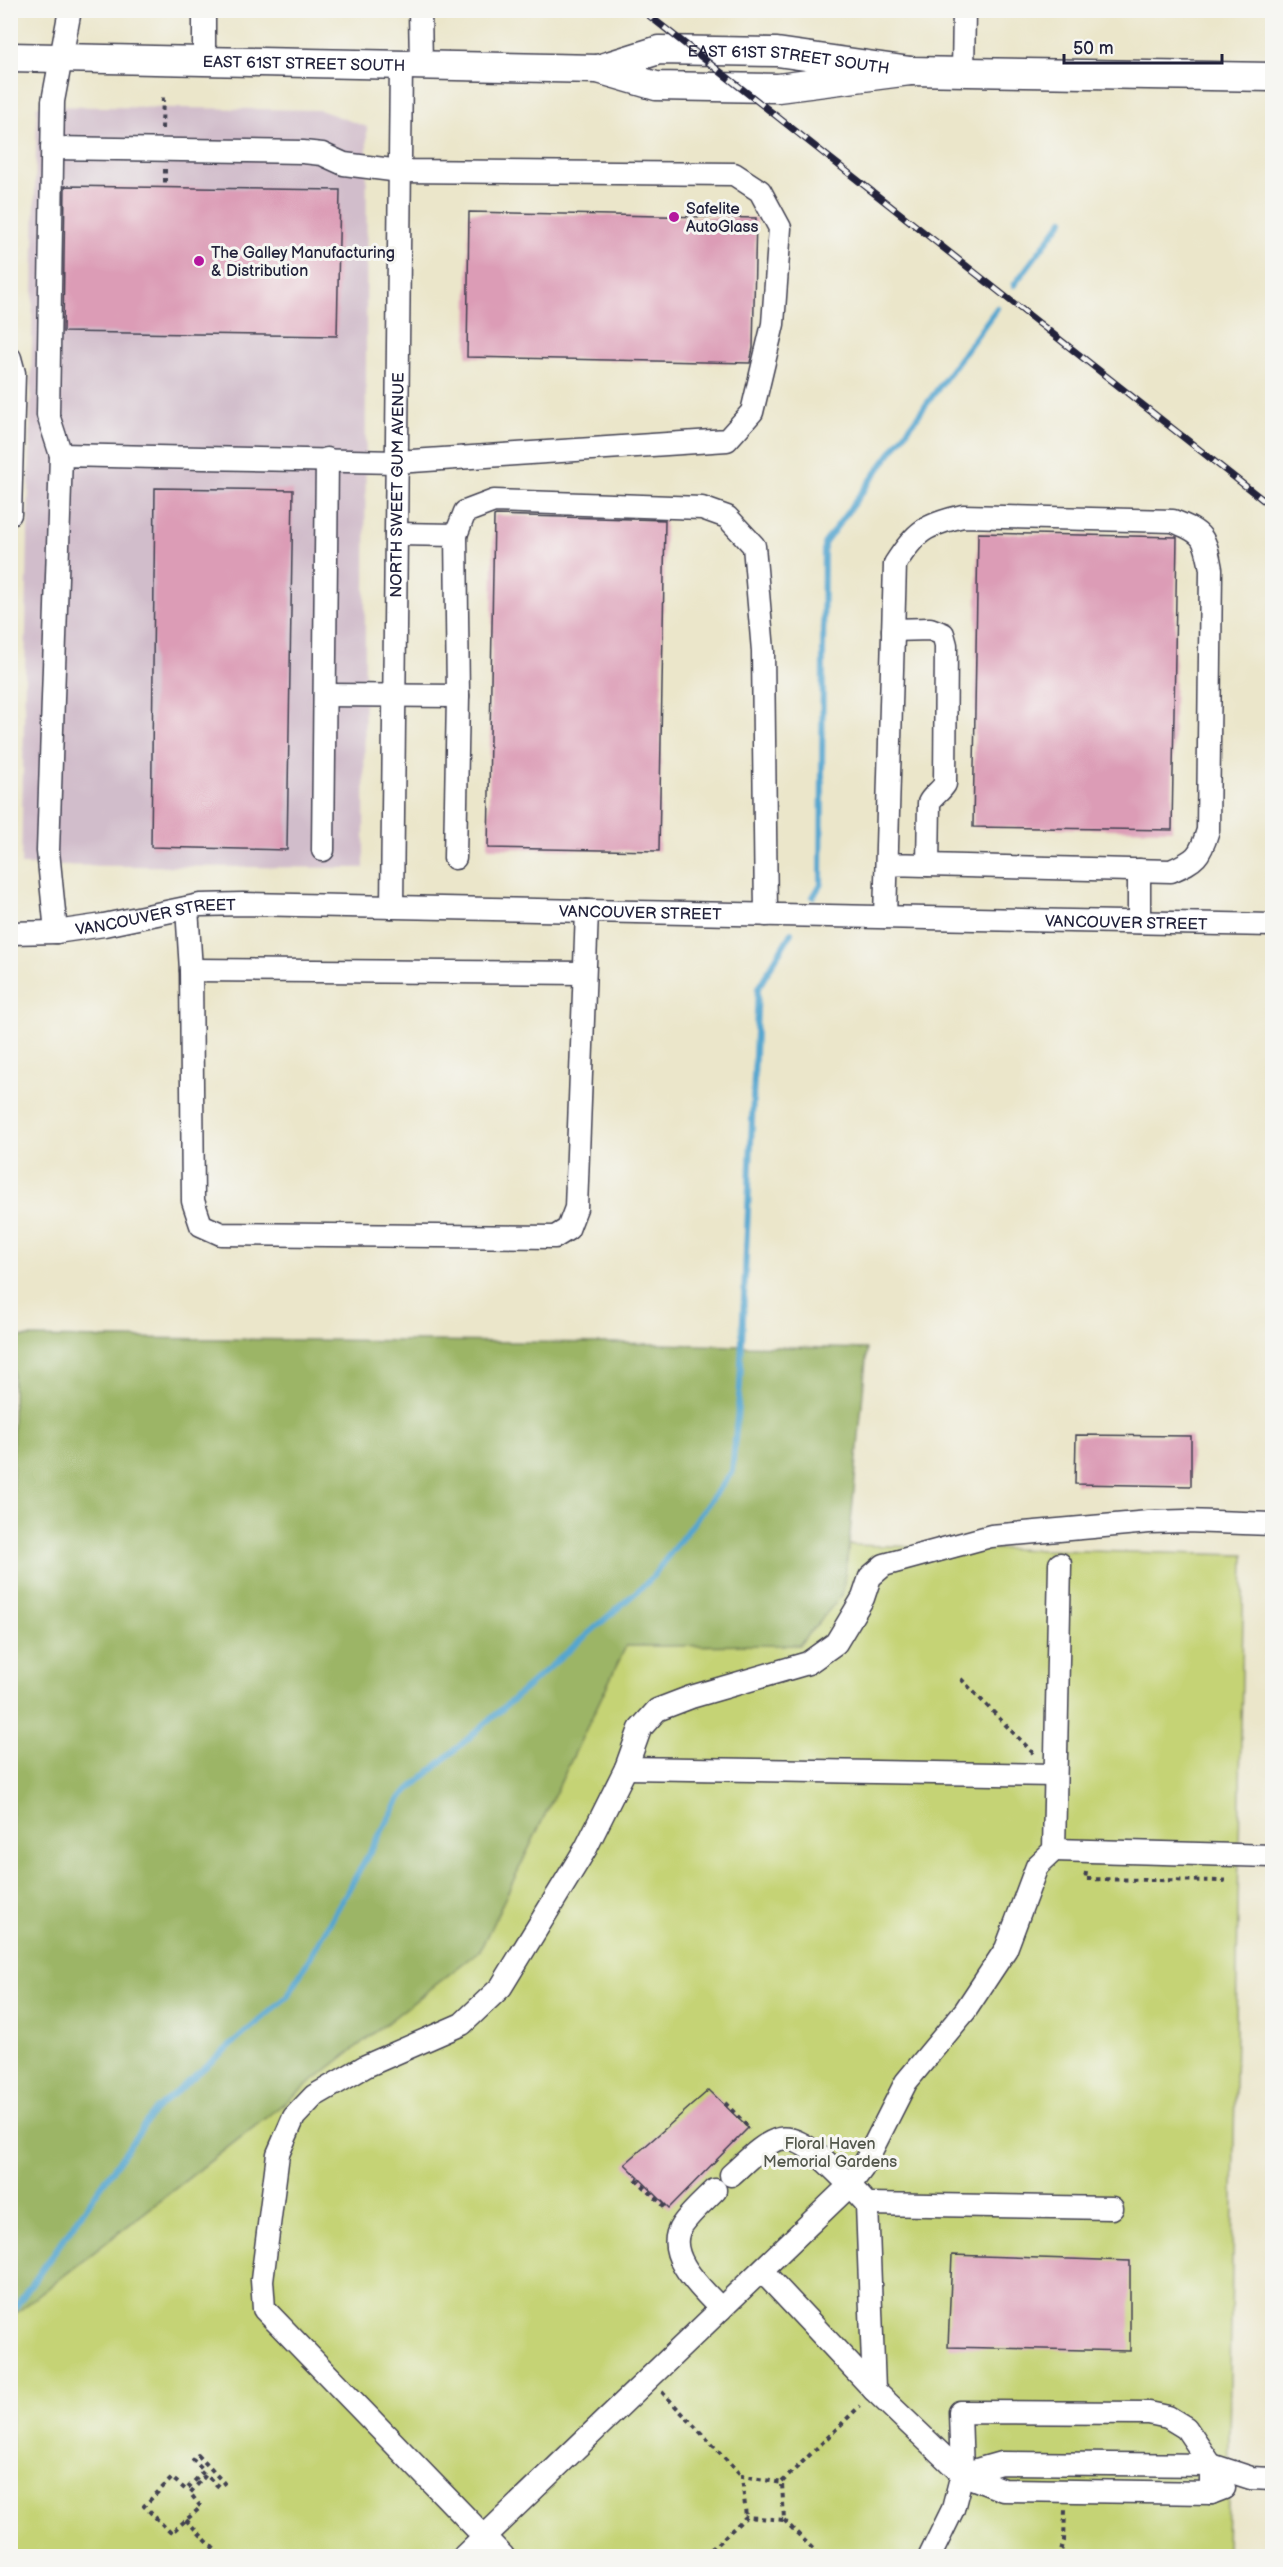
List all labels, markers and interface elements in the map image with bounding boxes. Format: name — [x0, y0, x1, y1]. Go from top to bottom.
scale bar — [1064, 27, 1222, 65]
text: 50 m — [1073, 38, 1114, 59]
street label: EAST 61ST STREET SOUTH — [688, 42, 890, 79]
street label: EAST 61ST STREET SOUTH — [202, 53, 405, 76]
place label: Safelite AutoGlass — [686, 200, 758, 237]
marker: Safelite AutoGlass — [667, 210, 681, 224]
place label: The Galley Manufacturing & Distribution — [211, 244, 395, 281]
marker: The Galley Manufacturing & Distribution — [192, 254, 206, 268]
street label: NORTH SWEET GUM AVENUE — [387, 372, 409, 598]
street label: VANCOUVER STREET — [74, 896, 236, 940]
street label: VANCOUVER STREET — [559, 902, 722, 925]
street label: VANCOUVER STREET — [1045, 912, 1208, 935]
park label: Floral Haven Memorial Gardens — [763, 2135, 897, 2172]

